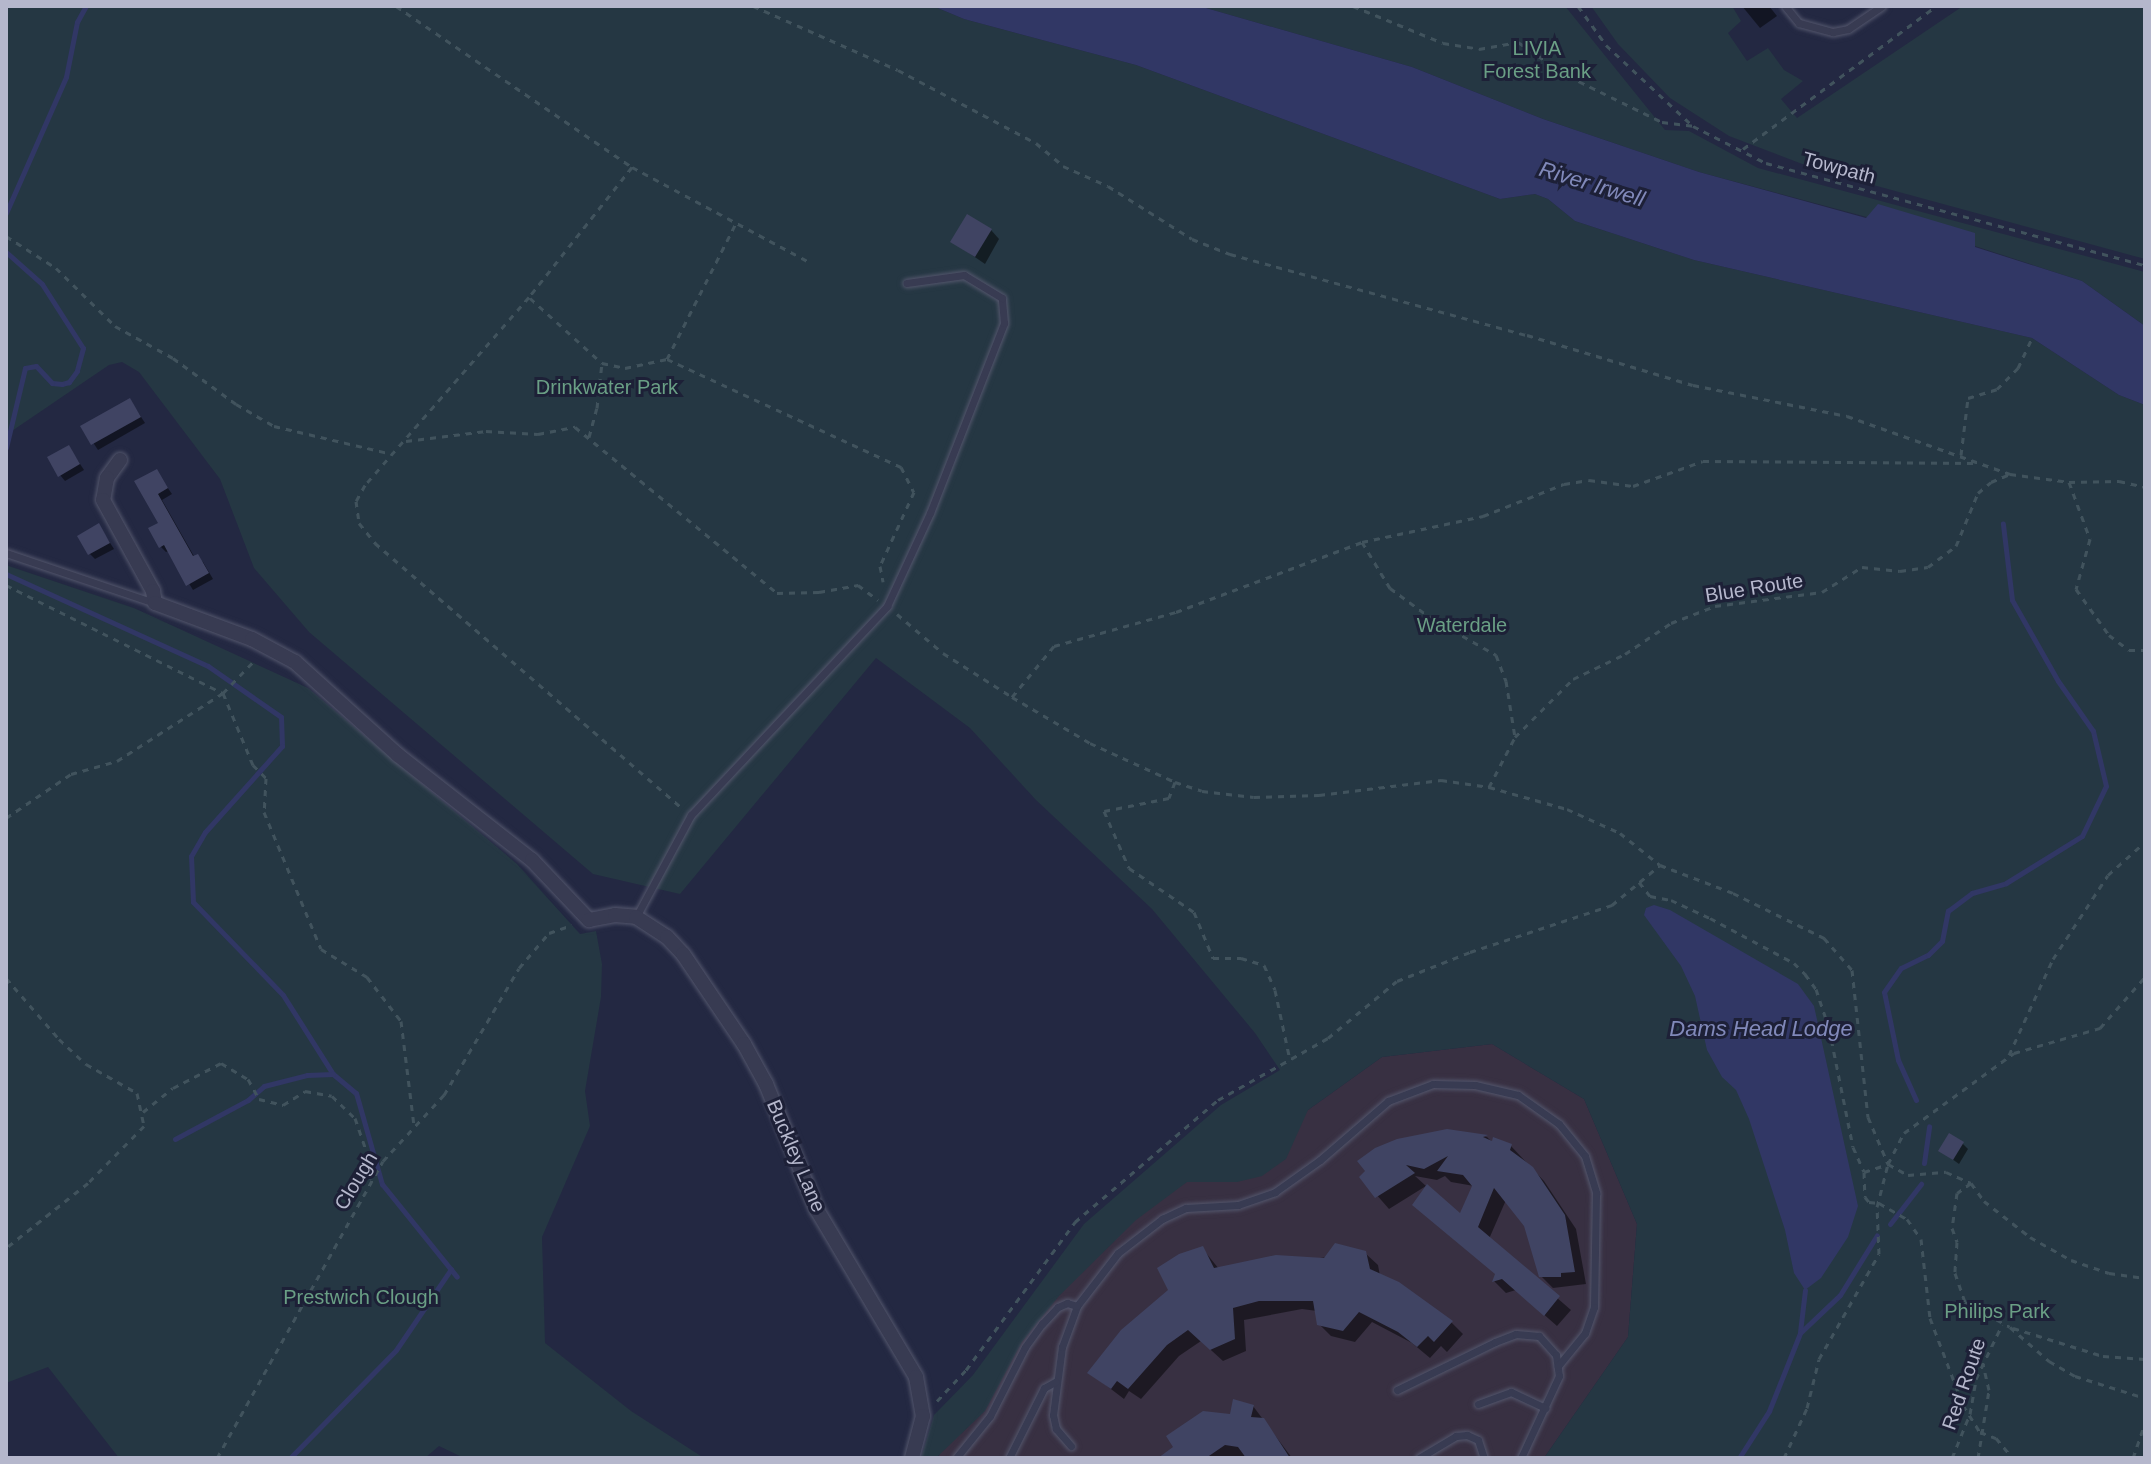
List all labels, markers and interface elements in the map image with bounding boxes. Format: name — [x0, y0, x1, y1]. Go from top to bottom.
park label: LIVIA Forest Bank — [1483, 36, 1591, 83]
street label: Towpath — [1800, 147, 1878, 189]
water label: River Irwell — [1536, 155, 1648, 213]
park label: Drinkwater Park — [536, 375, 678, 399]
street label: Blue Route — [1703, 568, 1805, 608]
park label: Waterdale — [1417, 613, 1507, 637]
water label: Dams Head Lodge — [1669, 1016, 1853, 1042]
street label: Buckley Lane — [761, 1096, 831, 1216]
street label: Clough — [329, 1148, 383, 1214]
park label: Prestwich Clough — [283, 1285, 439, 1309]
park label: Philips Park — [1944, 1299, 2050, 1323]
street label: Red Route — [1937, 1335, 1991, 1433]

